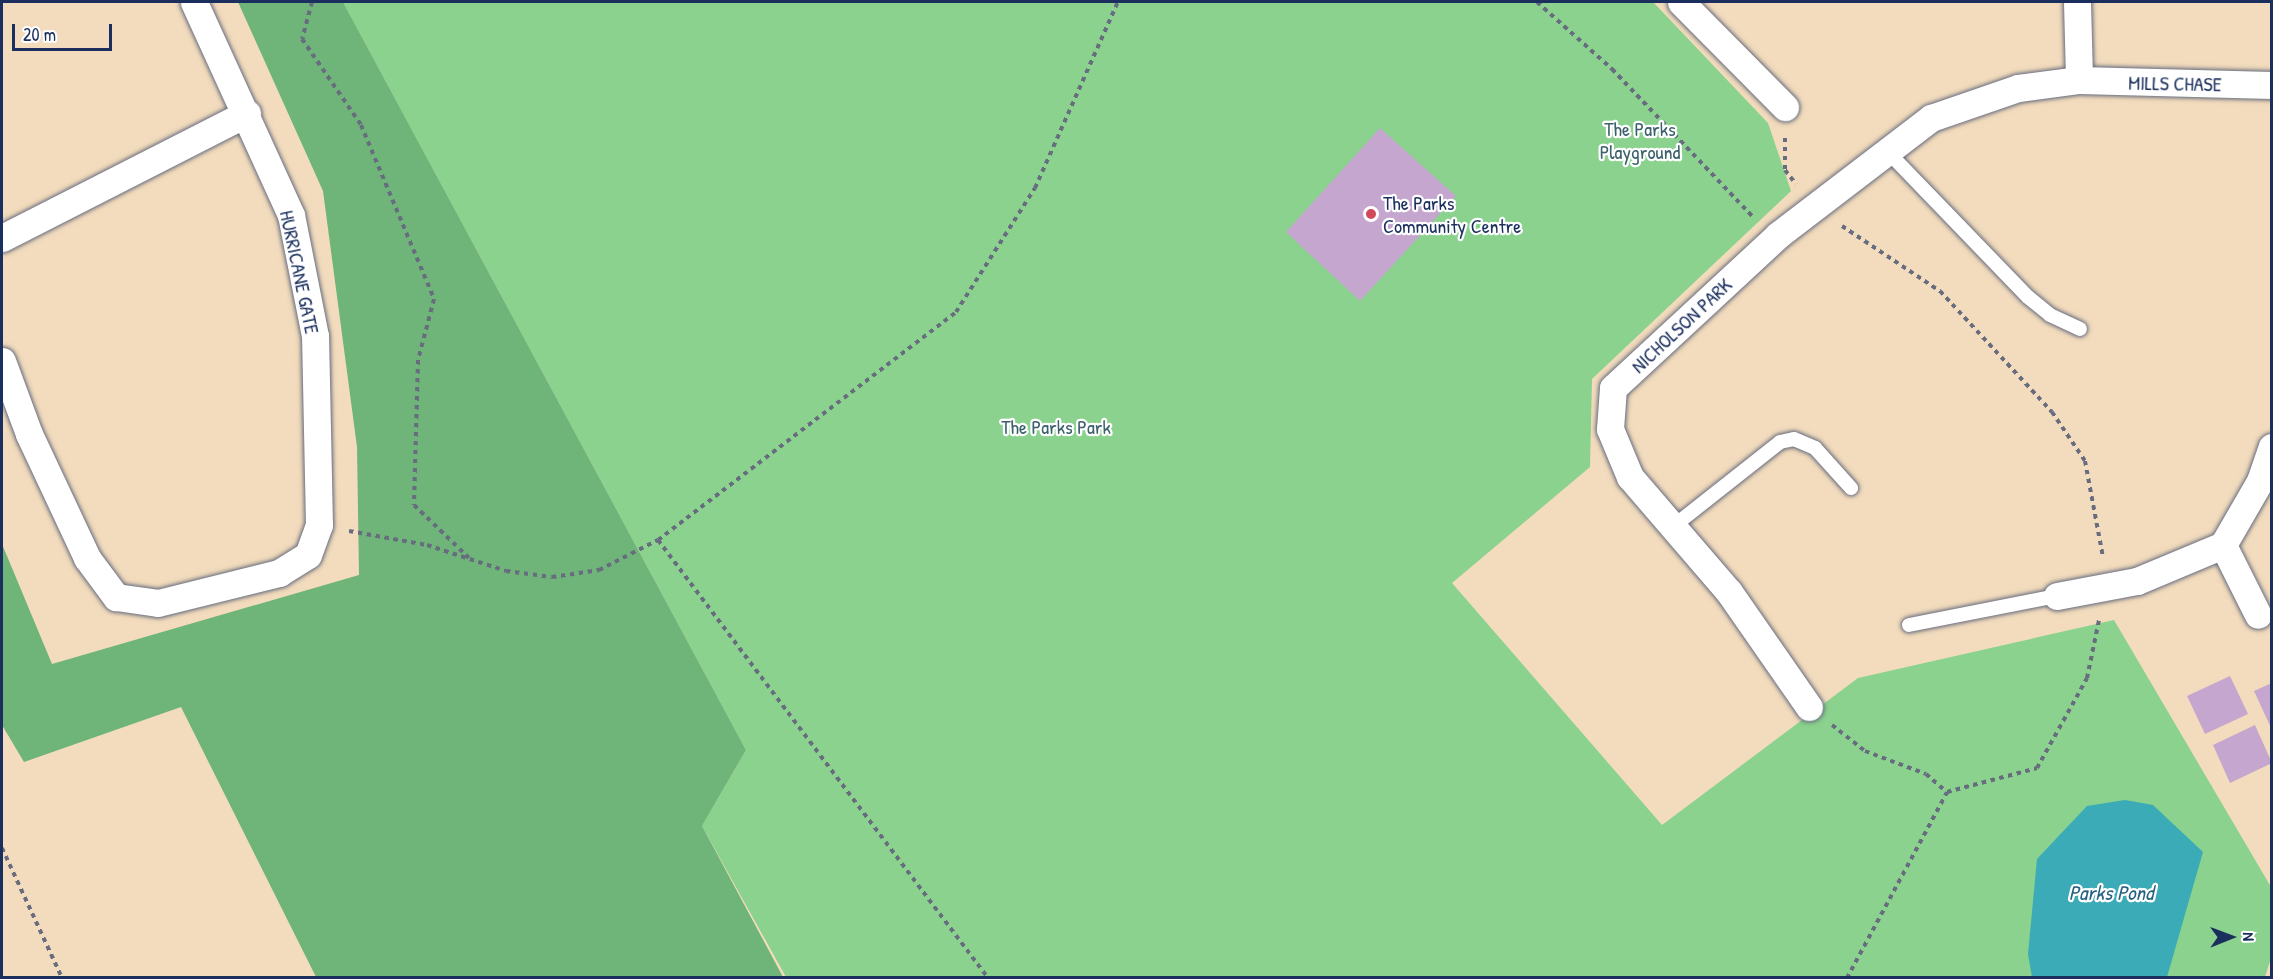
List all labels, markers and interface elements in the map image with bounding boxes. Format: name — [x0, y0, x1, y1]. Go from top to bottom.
scale bar — [15, 12, 116, 50]
text: 20 m — [23, 22, 56, 47]
street label: MILLS CHASE — [2128, 70, 2222, 96]
park label: The Parks Playground — [1600, 117, 1680, 164]
place label: The Parks Community Centre — [1383, 190, 1521, 237]
marker: The Parks Community Centre — [1364, 207, 1378, 221]
street label: HURRICANE GATE — [275, 208, 325, 336]
street label: NICHOLSON PARK — [1626, 272, 1736, 378]
park label: The Parks Park — [1001, 414, 1111, 438]
water label: Parks Pond — [2069, 880, 2153, 906]
north arrow — [2201, 907, 2261, 967]
text: N — [2238, 932, 2260, 941]

